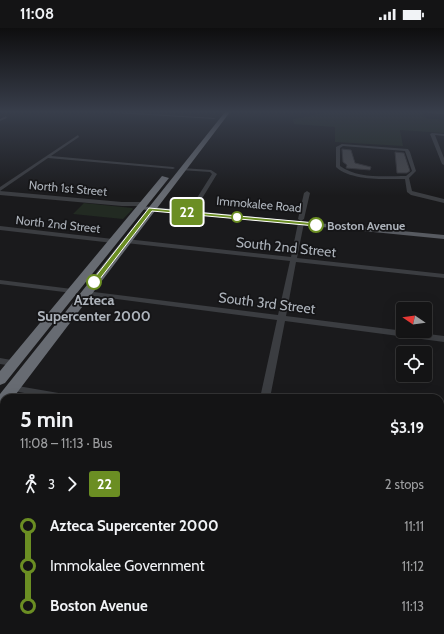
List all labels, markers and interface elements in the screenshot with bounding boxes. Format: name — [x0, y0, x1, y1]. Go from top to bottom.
text: 11:08 — [20, 5, 54, 23]
street label: North 1st Street — [28, 177, 108, 199]
street label: Immokalee Road — [216, 193, 302, 215]
line badge: 22 — [169, 199, 205, 225]
text: 22 — [180, 203, 194, 221]
unlabelled marker — [231, 211, 243, 223]
street label: North 2nd Street — [15, 212, 101, 236]
marker: Boston Avenue — [308, 217, 324, 233]
place label: Boston Avenue — [327, 218, 405, 233]
street label: South 2nd Street — [235, 233, 337, 261]
marker: Azteca Supercenter 2000 — [86, 274, 102, 290]
street label: South 3rd Street — [218, 288, 317, 318]
place label: Azteca Supercenter 2000 — [37, 291, 151, 325]
north arrow — [396, 302, 432, 338]
map controls — [396, 302, 432, 382]
button: locate — [396, 346, 432, 382]
text: 5 min — [20, 406, 73, 433]
text: $3.19 — [390, 419, 424, 437]
text: 11:08 – 11:13 · Bus — [20, 435, 112, 451]
icon: walk — [20, 473, 42, 495]
icon: forward — [61, 473, 83, 495]
text: 22 — [97, 475, 112, 493]
text: 3 — [48, 476, 55, 492]
text: 2 stops — [385, 476, 424, 492]
text: Azteca Supercenter 2000 — [50, 517, 219, 535]
text: 11:11 — [404, 518, 424, 534]
text: Immokalee Government — [50, 557, 205, 575]
text: 11:12 — [402, 558, 424, 574]
text: Boston Avenue — [50, 597, 148, 615]
text: 11:13 — [402, 598, 424, 614]

